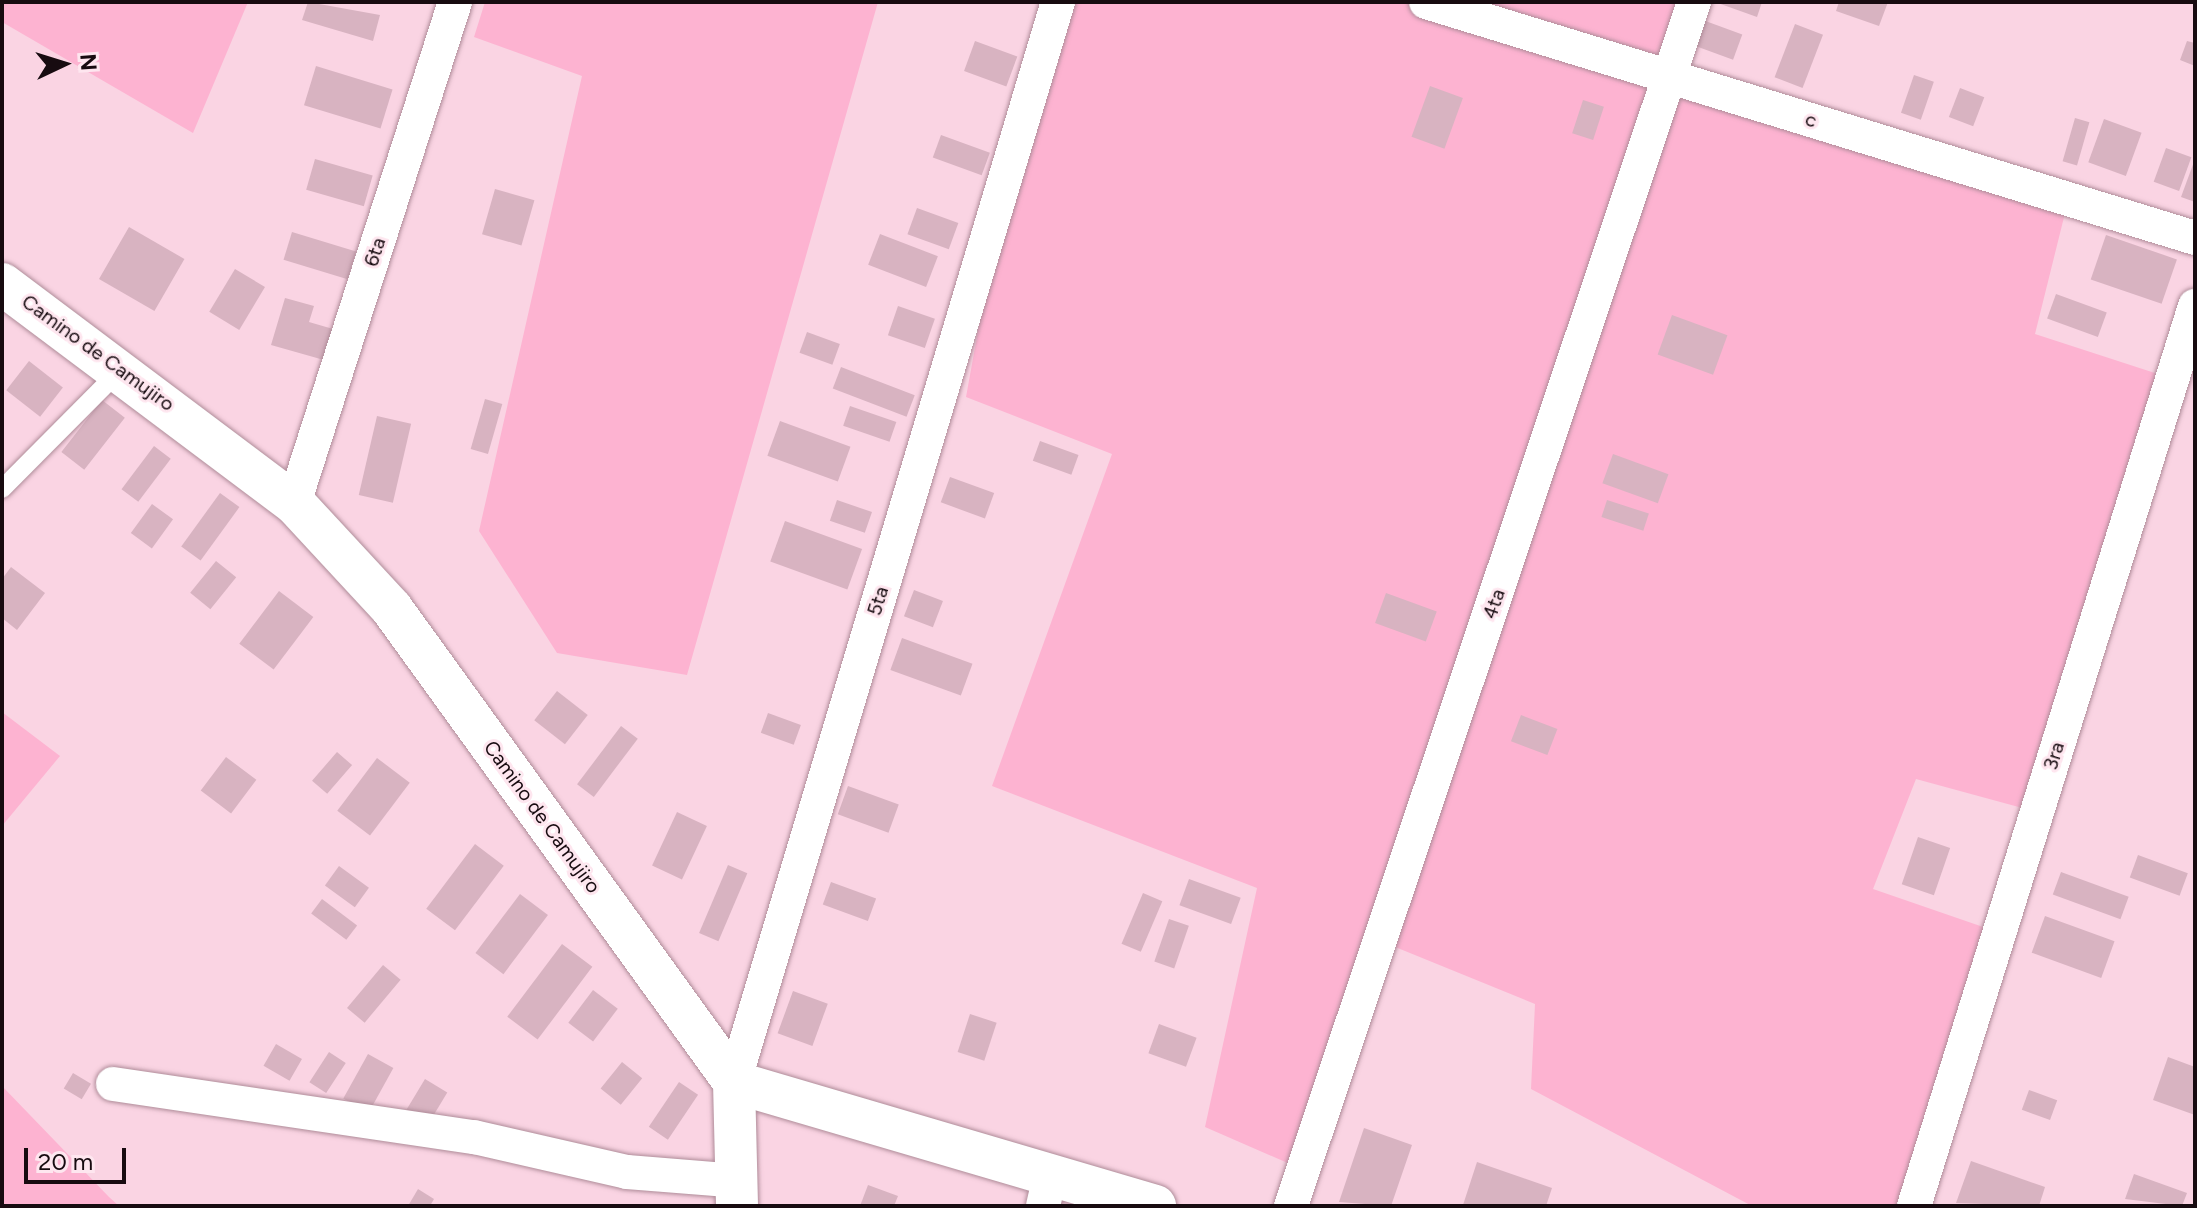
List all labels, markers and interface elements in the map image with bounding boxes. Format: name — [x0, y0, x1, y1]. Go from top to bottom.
north arrow — [24, 24, 104, 104]
text: N — [74, 53, 103, 72]
street label: c — [1802, 107, 1820, 133]
street label: 6ta — [359, 234, 391, 270]
street label: Camino de Camujiro — [17, 290, 179, 416]
street label: 5ta — [862, 584, 894, 618]
street label: 4ta — [1478, 586, 1510, 622]
street label: Camino de Camujiro — [479, 736, 605, 898]
street label: 3ra — [2038, 739, 2070, 773]
scale bar — [28, 1132, 130, 1182]
text: 20 m — [38, 1147, 93, 1176]

